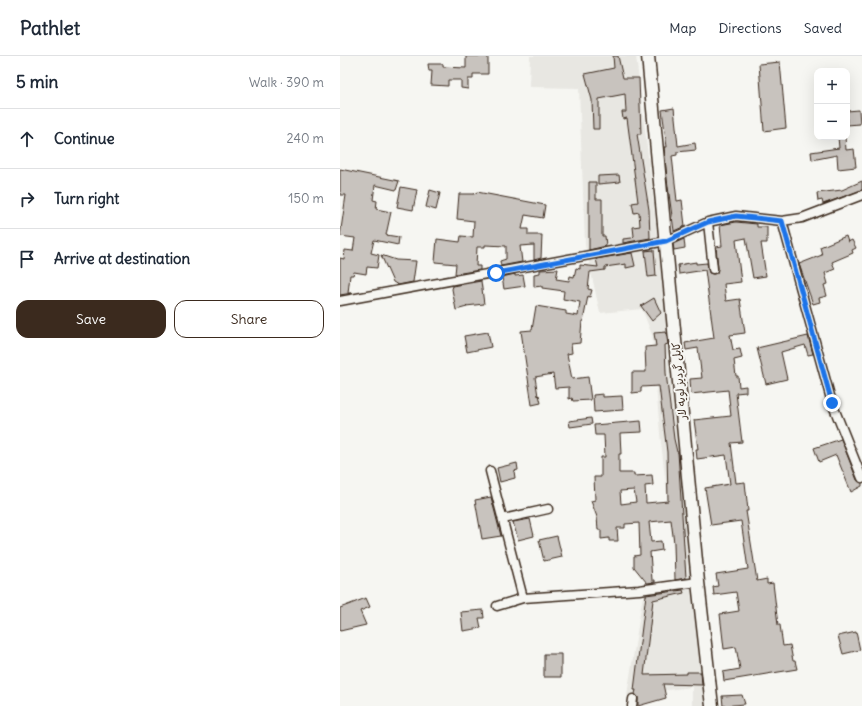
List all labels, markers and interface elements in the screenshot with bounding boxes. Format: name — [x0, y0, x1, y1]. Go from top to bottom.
text: Pathlet — [20, 16, 80, 40]
text: Map — [669, 19, 696, 37]
text: Directions — [718, 19, 782, 37]
text: Saved — [804, 19, 842, 37]
map controls — [814, 68, 850, 140]
button: + — [814, 68, 850, 104]
text: 5 min — [16, 71, 58, 93]
text: Walk · 390 m — [249, 74, 324, 91]
button: − — [814, 104, 850, 140]
icon: ahead — [16, 128, 38, 150]
text: Continue — [54, 129, 115, 148]
text: 240 m — [287, 130, 324, 147]
icon: right — [16, 188, 38, 210]
text: Turn right — [54, 189, 119, 208]
text: 150 m — [288, 190, 324, 207]
icon: arrive — [16, 248, 38, 270]
text: Arrive at destination — [54, 249, 190, 268]
route start — [487, 264, 505, 282]
button: Save — [16, 300, 166, 338]
button: Share — [174, 300, 324, 338]
street label: کابل گردیز لویه لار — [669, 341, 690, 421]
route end — [823, 394, 841, 412]

